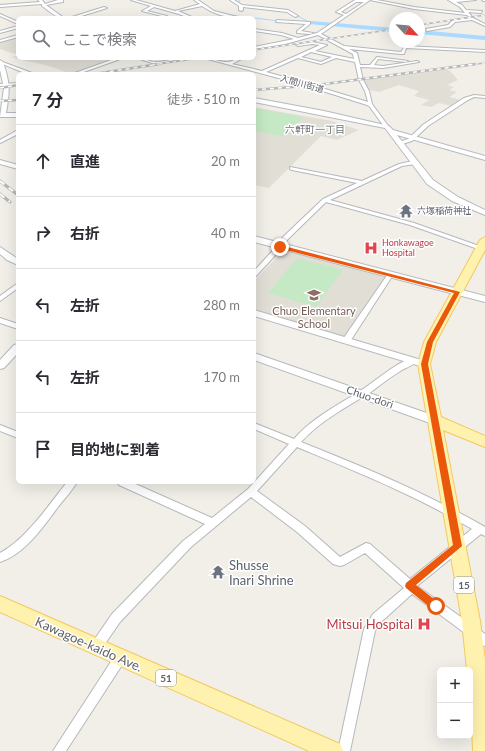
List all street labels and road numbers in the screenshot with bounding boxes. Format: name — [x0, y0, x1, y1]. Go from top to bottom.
street label: 入間川街道 — [279, 72, 325, 95]
street label: Chuo-dori — [345, 382, 396, 411]
road number: 15 — [454, 577, 474, 593]
street label: Kawagoe-kaido Ave. — [33, 613, 145, 675]
road number: 51 — [156, 670, 176, 686]

